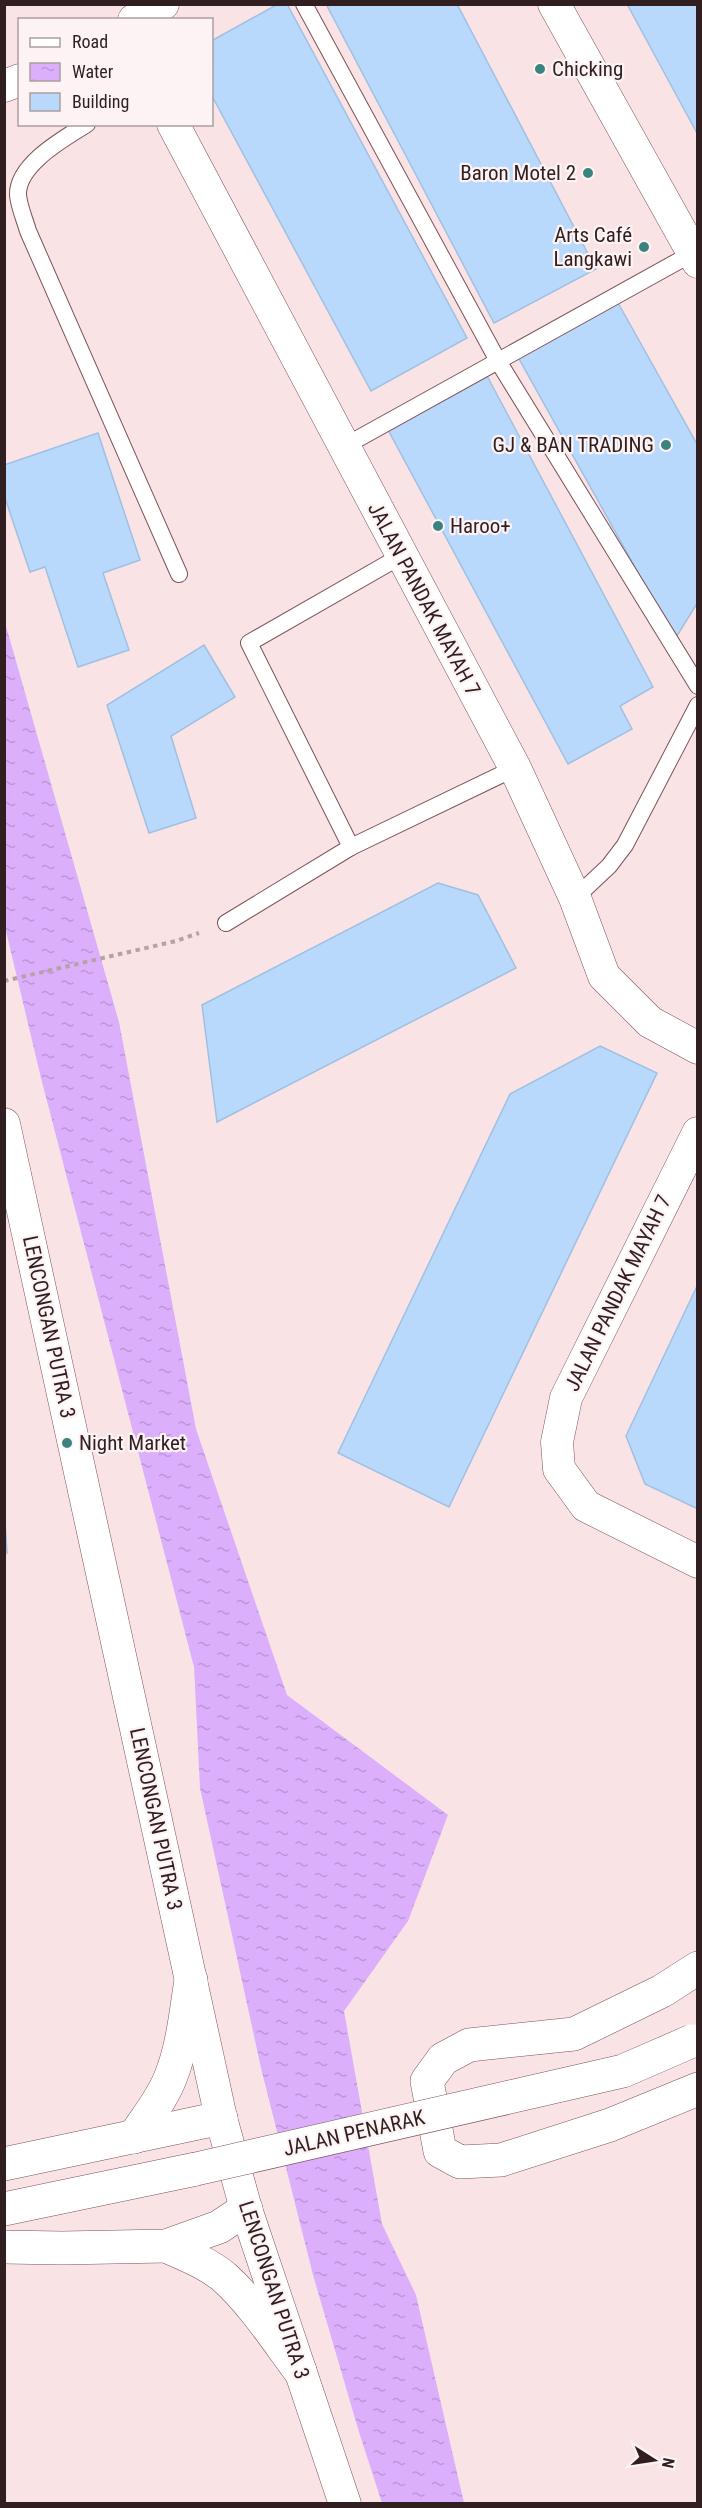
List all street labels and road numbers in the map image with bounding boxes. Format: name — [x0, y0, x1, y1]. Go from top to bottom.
street label: JALAN PANDAK MAYAH 7 — [363, 498, 485, 700]
street label: JALAN PANDAK MAYAH 7 — [560, 1191, 676, 1395]
street label: LENCONGAN PUTRA 3 — [18, 1233, 80, 1421]
street label: LENCONGAN PUTRA 3 — [125, 1725, 187, 1913]
street label: JALAN PENARAK — [281, 2105, 428, 2161]
street label: LENCONGAN PUTRA 3 — [234, 2198, 314, 2382]

